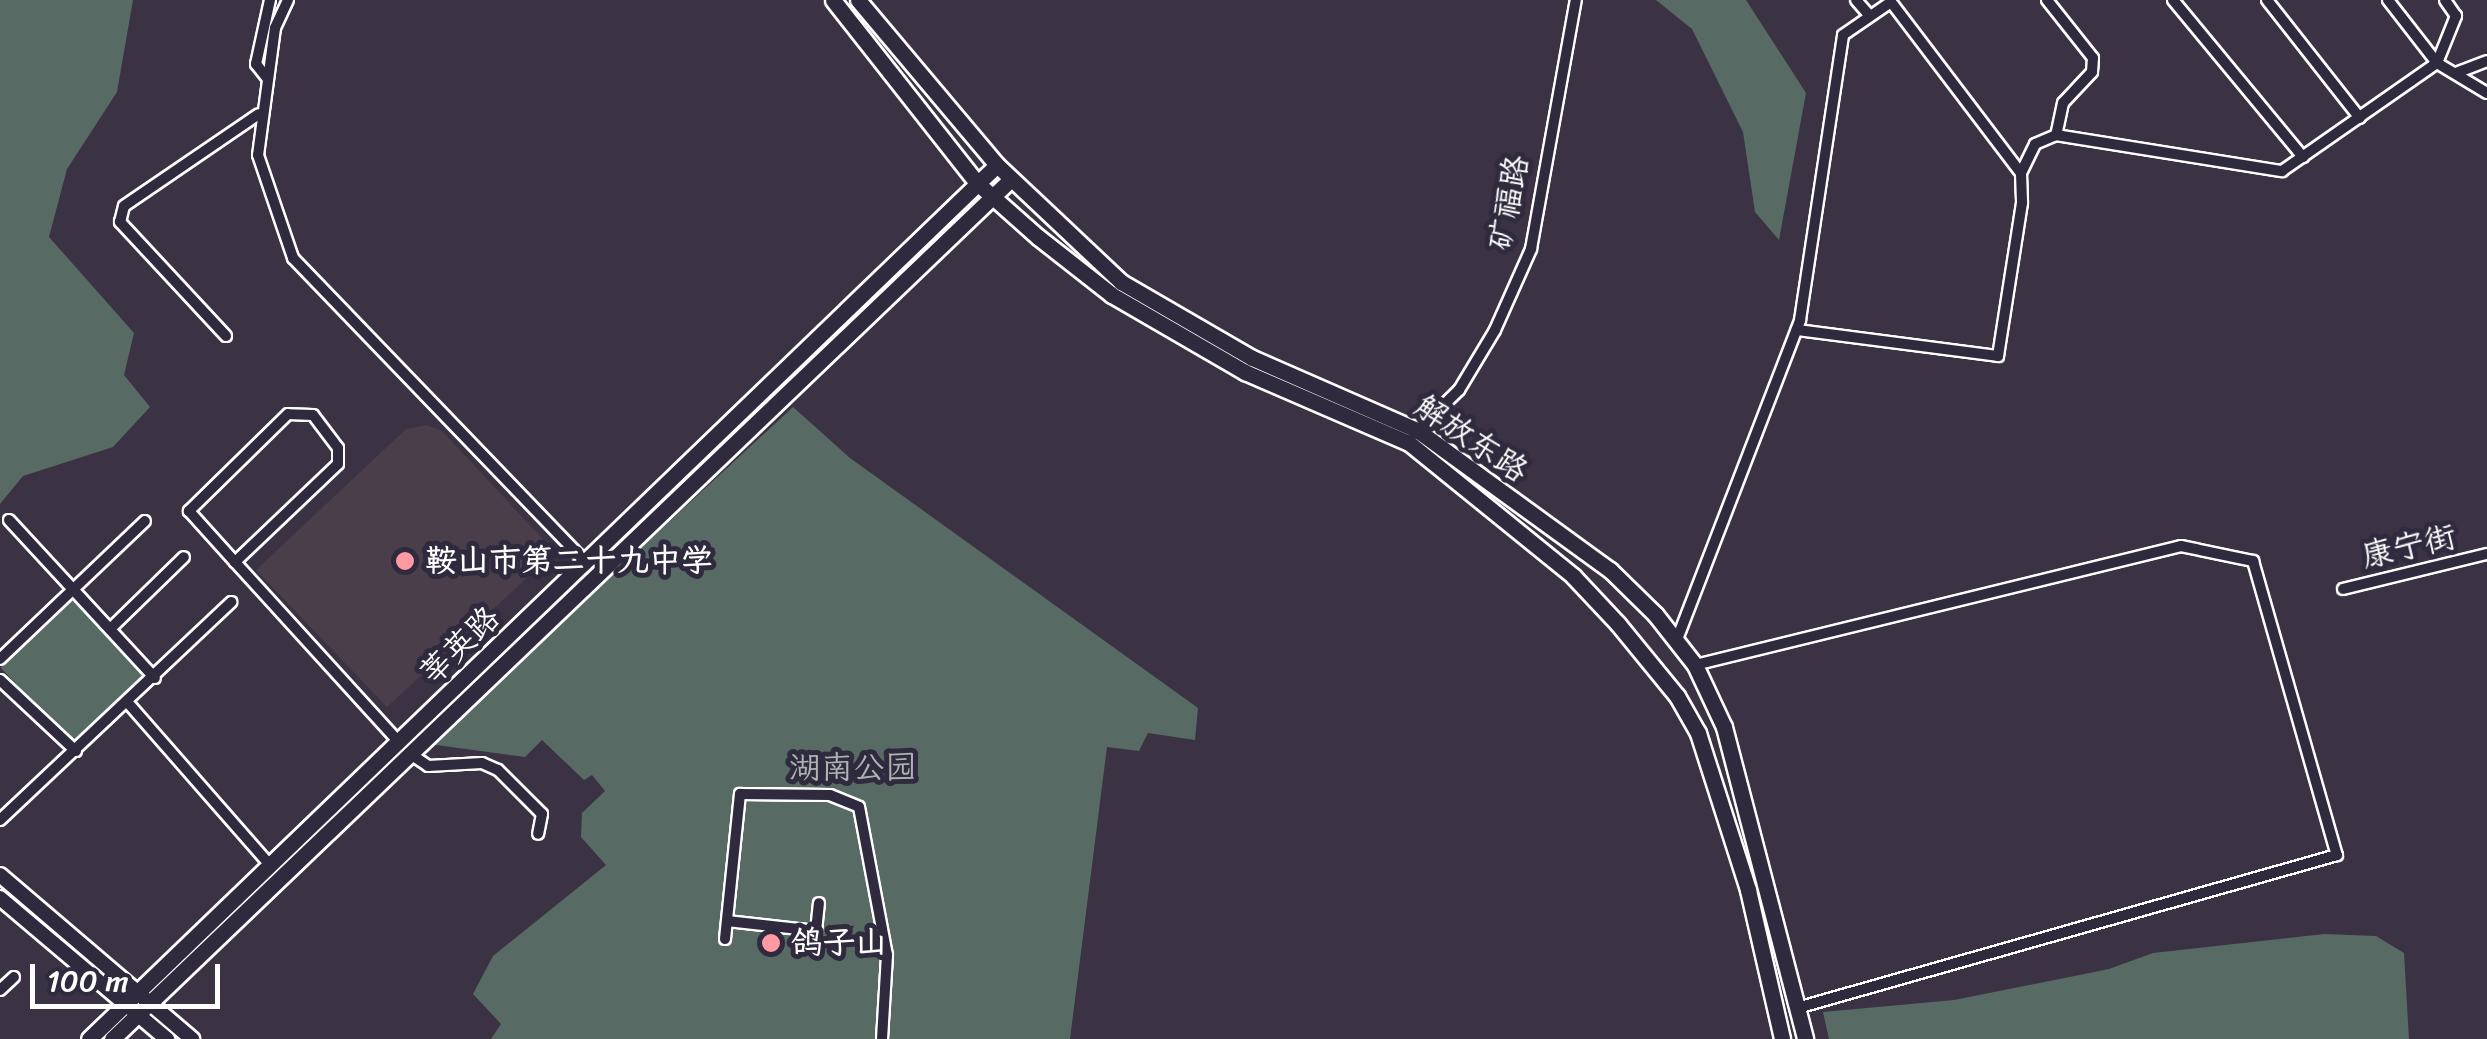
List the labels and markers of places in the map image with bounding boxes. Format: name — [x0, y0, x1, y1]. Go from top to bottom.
place label: 鞍山市第二十九中学 — [425, 542, 713, 580]
marker: 鞍山市第二十九中学 — [394, 550, 416, 572]
place label: 鸽子山 — [791, 924, 887, 962]
marker: 鸽子山 — [760, 932, 782, 954]

